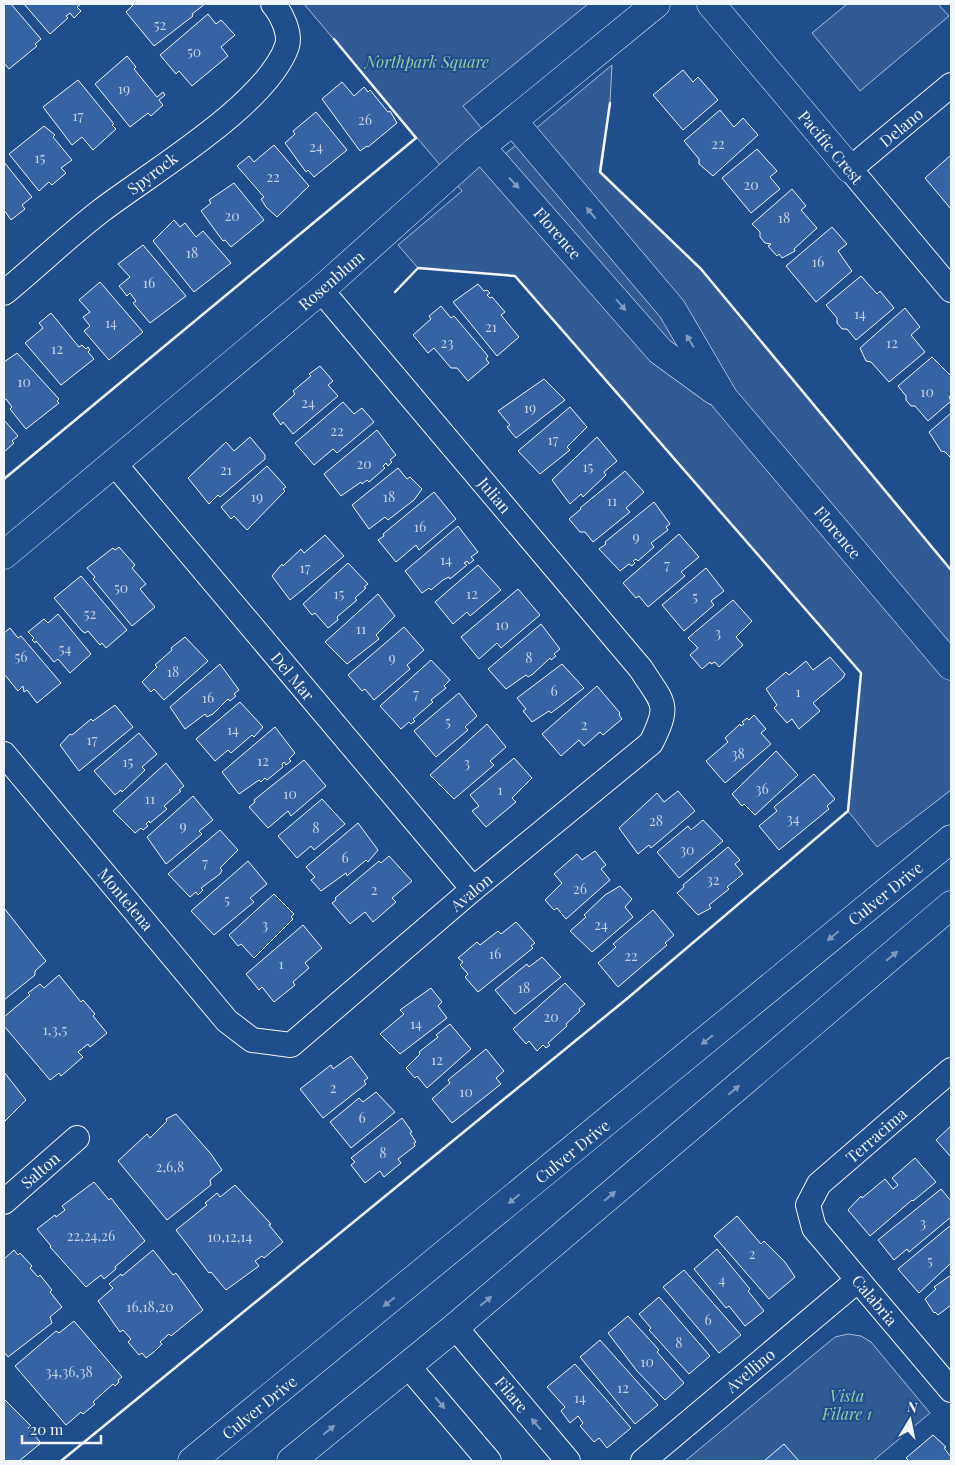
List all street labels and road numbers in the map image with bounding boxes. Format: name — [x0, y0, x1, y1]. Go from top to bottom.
street label: Delano — [875, 103, 927, 151]
street label: Pacific Crest — [794, 106, 868, 189]
street label: Spyrock — [123, 147, 182, 199]
street label: Florence — [530, 203, 586, 263]
street label: Rosenblum — [294, 246, 368, 314]
street label: Julian — [473, 472, 517, 518]
street label: Florence — [810, 501, 866, 563]
street label: Del Mar — [267, 647, 319, 705]
street label: Culver Drive — [843, 856, 927, 930]
street label: Montelena — [94, 863, 158, 935]
street label: Avalon — [445, 868, 497, 916]
street label: Terracima — [841, 1103, 911, 1167]
street label: Culver Drive — [530, 1114, 614, 1188]
street label: Salton — [16, 1147, 64, 1193]
street label: Calabria — [848, 1270, 902, 1330]
street label: Avellino — [720, 1343, 779, 1397]
street label: Culver Drive — [217, 1370, 301, 1444]
street label: Filare — [491, 1371, 533, 1417]

